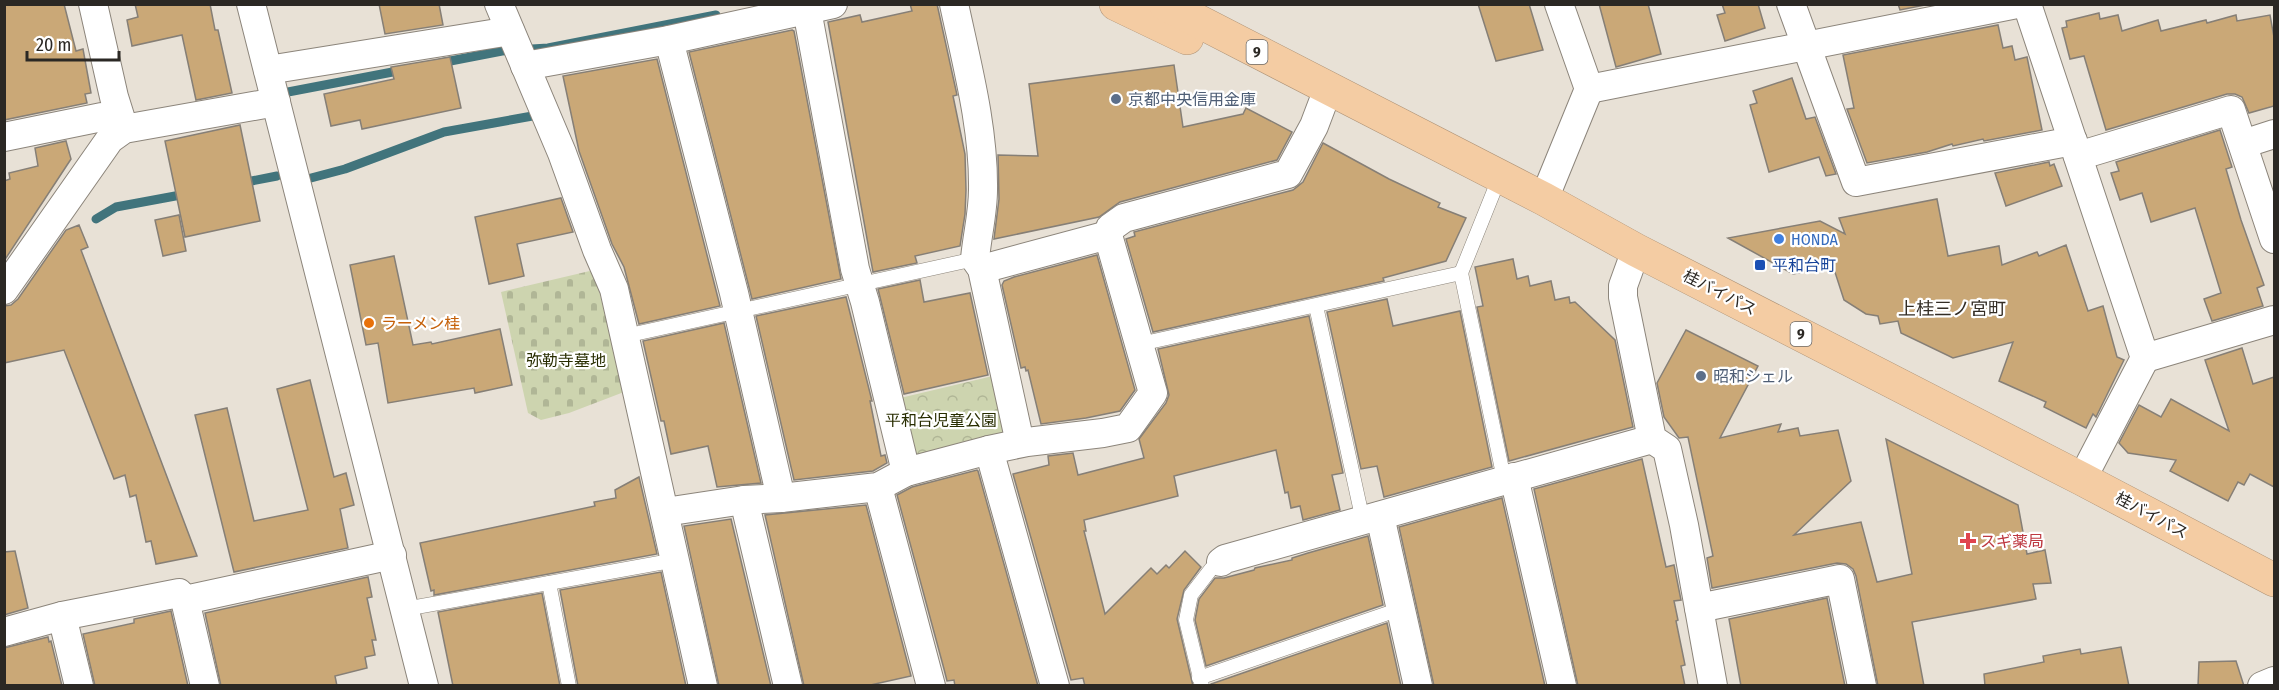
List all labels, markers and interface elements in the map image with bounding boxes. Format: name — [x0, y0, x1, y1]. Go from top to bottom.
scale bar — [27, 24, 118, 62]
text: 20 m — [36, 34, 71, 56]
road number: 9 — [1246, 40, 1268, 64]
place label: 京都中央信用金庫 — [1128, 90, 1256, 109]
marker: 京都中央信用金庫 — [1109, 92, 1123, 106]
place label: HONDA — [1791, 230, 1839, 249]
marker: HONDA — [1772, 232, 1786, 246]
place label: 平和台町 — [1772, 256, 1836, 275]
marker: 平和台町 — [1753, 258, 1767, 272]
street label: 桂バイパス — [1680, 266, 1760, 319]
district label: 上桂三ノ宮町 — [1898, 298, 2006, 320]
place label: ラーメン桂 — [381, 314, 460, 333]
marker: ラーメン桂 — [362, 316, 376, 330]
road number: 9 — [1790, 322, 1812, 346]
park label: 弥勒寺墓地 — [526, 351, 606, 370]
place label: 昭和シェル — [1713, 367, 1793, 386]
marker: 昭和シェル — [1694, 369, 1708, 383]
park label: 平和台児童公園 — [885, 411, 997, 430]
street label: 桂バイパス — [2112, 488, 2191, 543]
place label: スギ薬局 — [1980, 532, 2044, 551]
marker: スギ薬局 — [1961, 534, 1975, 548]

